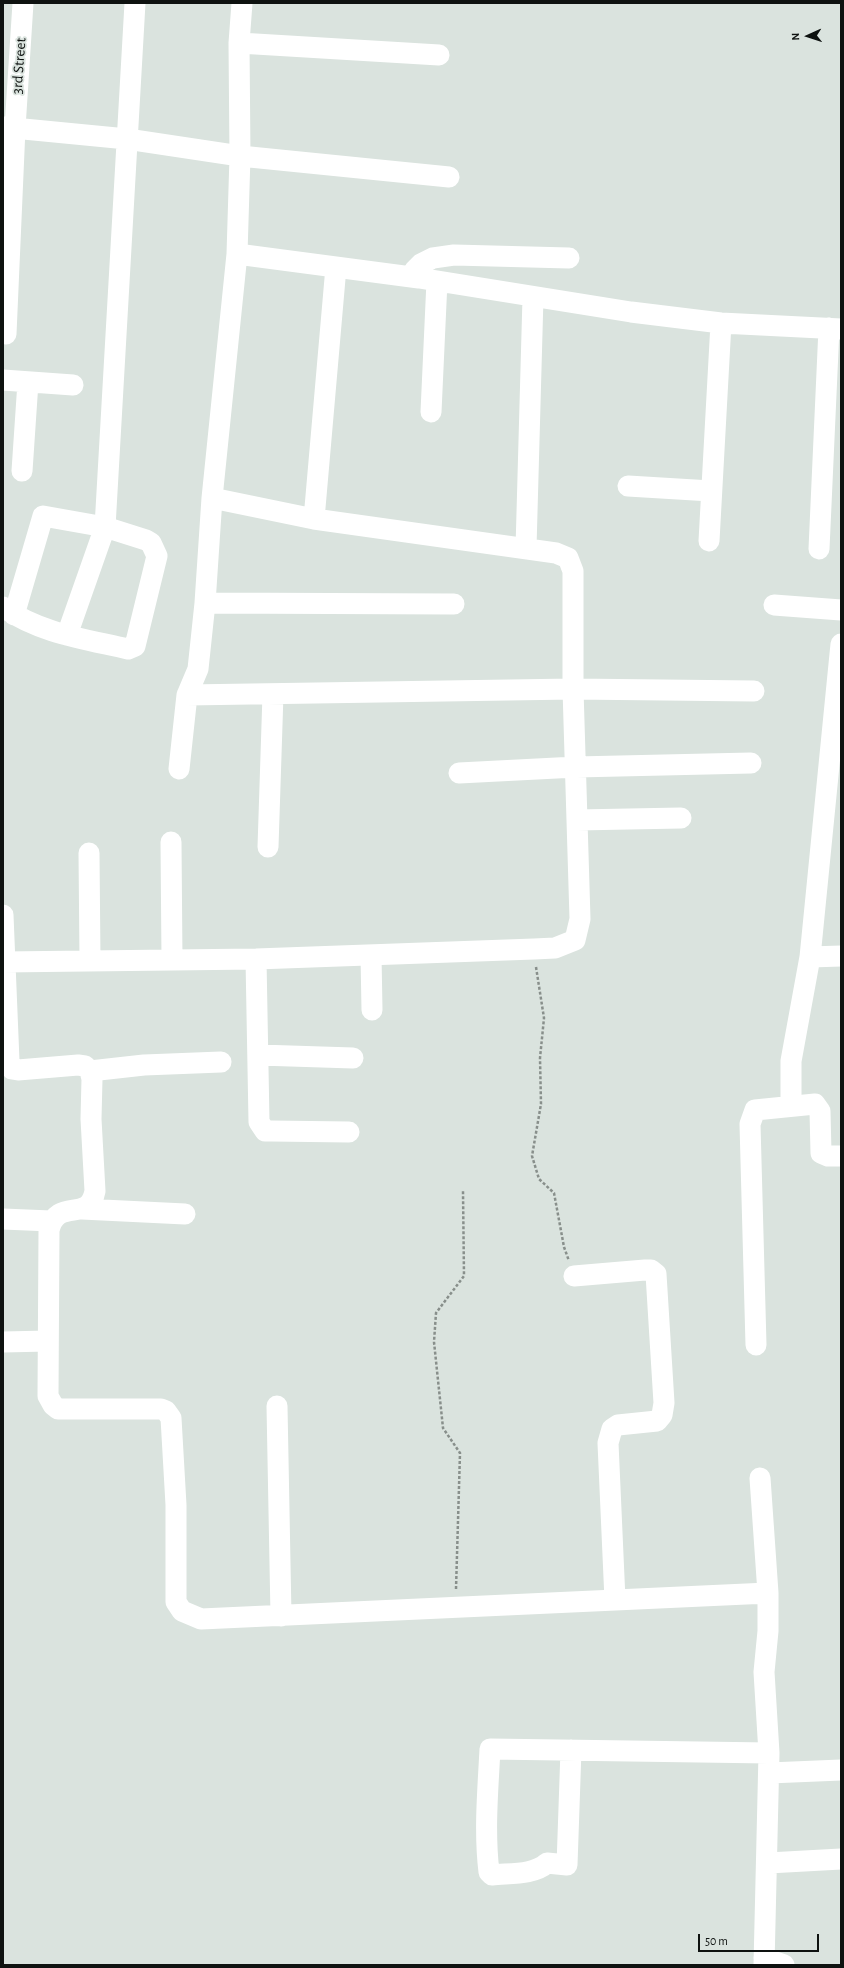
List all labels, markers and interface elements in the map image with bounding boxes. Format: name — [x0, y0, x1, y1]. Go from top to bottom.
north arrow — [788, 16, 828, 56]
text: N — [790, 33, 801, 41]
street label: 3rd Street — [8, 37, 30, 95]
scale bar — [700, 1926, 821, 1952]
text: 50 m — [705, 1935, 728, 1947]

